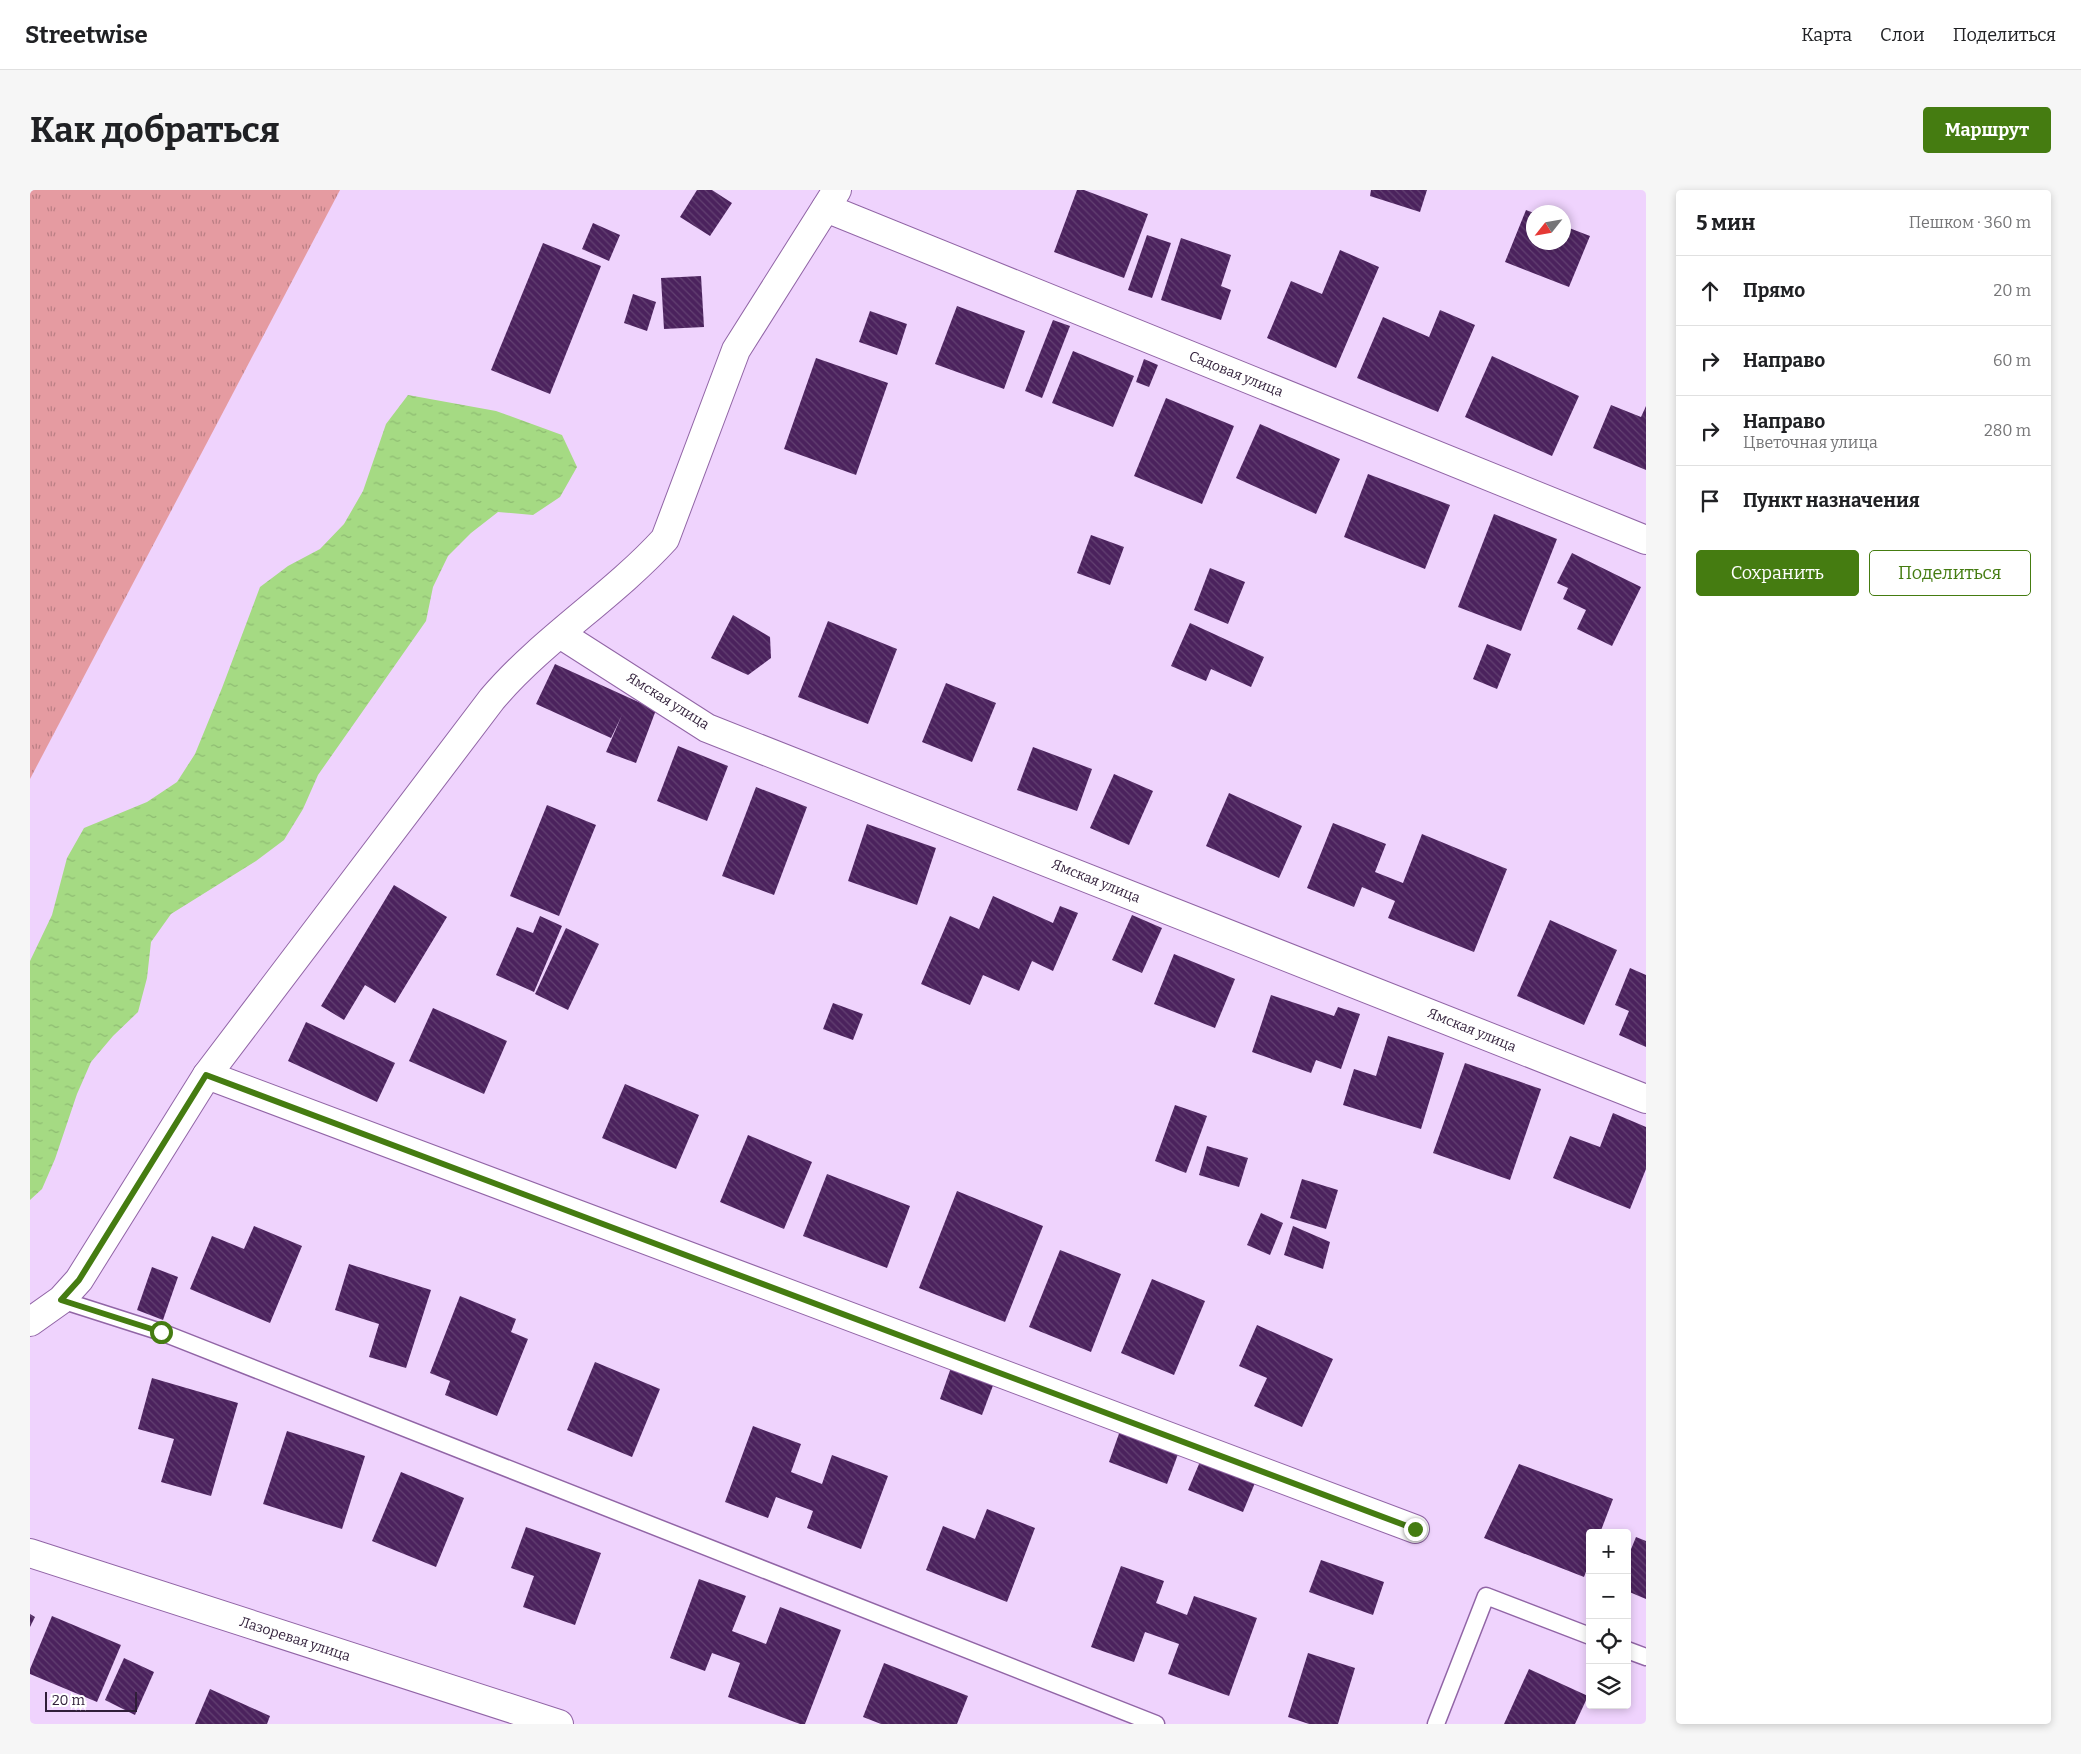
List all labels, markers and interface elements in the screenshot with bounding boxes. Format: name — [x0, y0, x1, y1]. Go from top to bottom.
text: Streetwise — [25, 21, 148, 49]
text: Карта — [1801, 24, 1852, 46]
text: Слои — [1880, 24, 1925, 46]
text: Поделиться — [1953, 24, 2056, 46]
button: Маршрут — [1923, 107, 2051, 153]
text: Как добраться — [30, 109, 280, 151]
north arrow — [1526, 205, 1571, 250]
text: 5 мин — [1696, 210, 1755, 236]
text: Пешком · 360 m — [1909, 213, 2031, 232]
icon: ahead — [1696, 277, 1724, 305]
text: Прямо — [1743, 279, 1805, 302]
text: 20 m — [1994, 281, 2031, 300]
street label: Садовая улица — [1186, 347, 1286, 401]
icon: right — [1696, 347, 1724, 375]
text: Направо — [1743, 349, 1825, 372]
text: 60 m — [1993, 351, 2031, 370]
text: Направо — [1743, 410, 1825, 433]
icon: right — [1696, 417, 1724, 445]
text: 280 m — [1984, 421, 2031, 440]
text: Цветочная улица — [1743, 433, 1878, 452]
icon: arrive — [1696, 487, 1724, 515]
text: Пункт назначения — [1743, 489, 1920, 512]
button: Сохранить — [1696, 550, 1859, 596]
button: Поделиться — [1869, 550, 2031, 596]
street label: Ямская улица — [624, 669, 713, 733]
street label: Ямская улица — [1049, 856, 1143, 907]
street label: Ямская улица — [1425, 1005, 1519, 1056]
route start — [150, 1321, 173, 1344]
route end — [1404, 1518, 1427, 1541]
map controls — [1586, 1529, 1631, 1709]
button: + — [1586, 1529, 1631, 1574]
button: − — [1586, 1574, 1631, 1619]
street label: Лазоревая улица — [237, 1613, 353, 1665]
button: locate — [1586, 1619, 1631, 1664]
button: layers — [1586, 1664, 1631, 1709]
scale bar — [45, 1689, 138, 1712]
text: 20 m — [52, 1692, 85, 1709]

